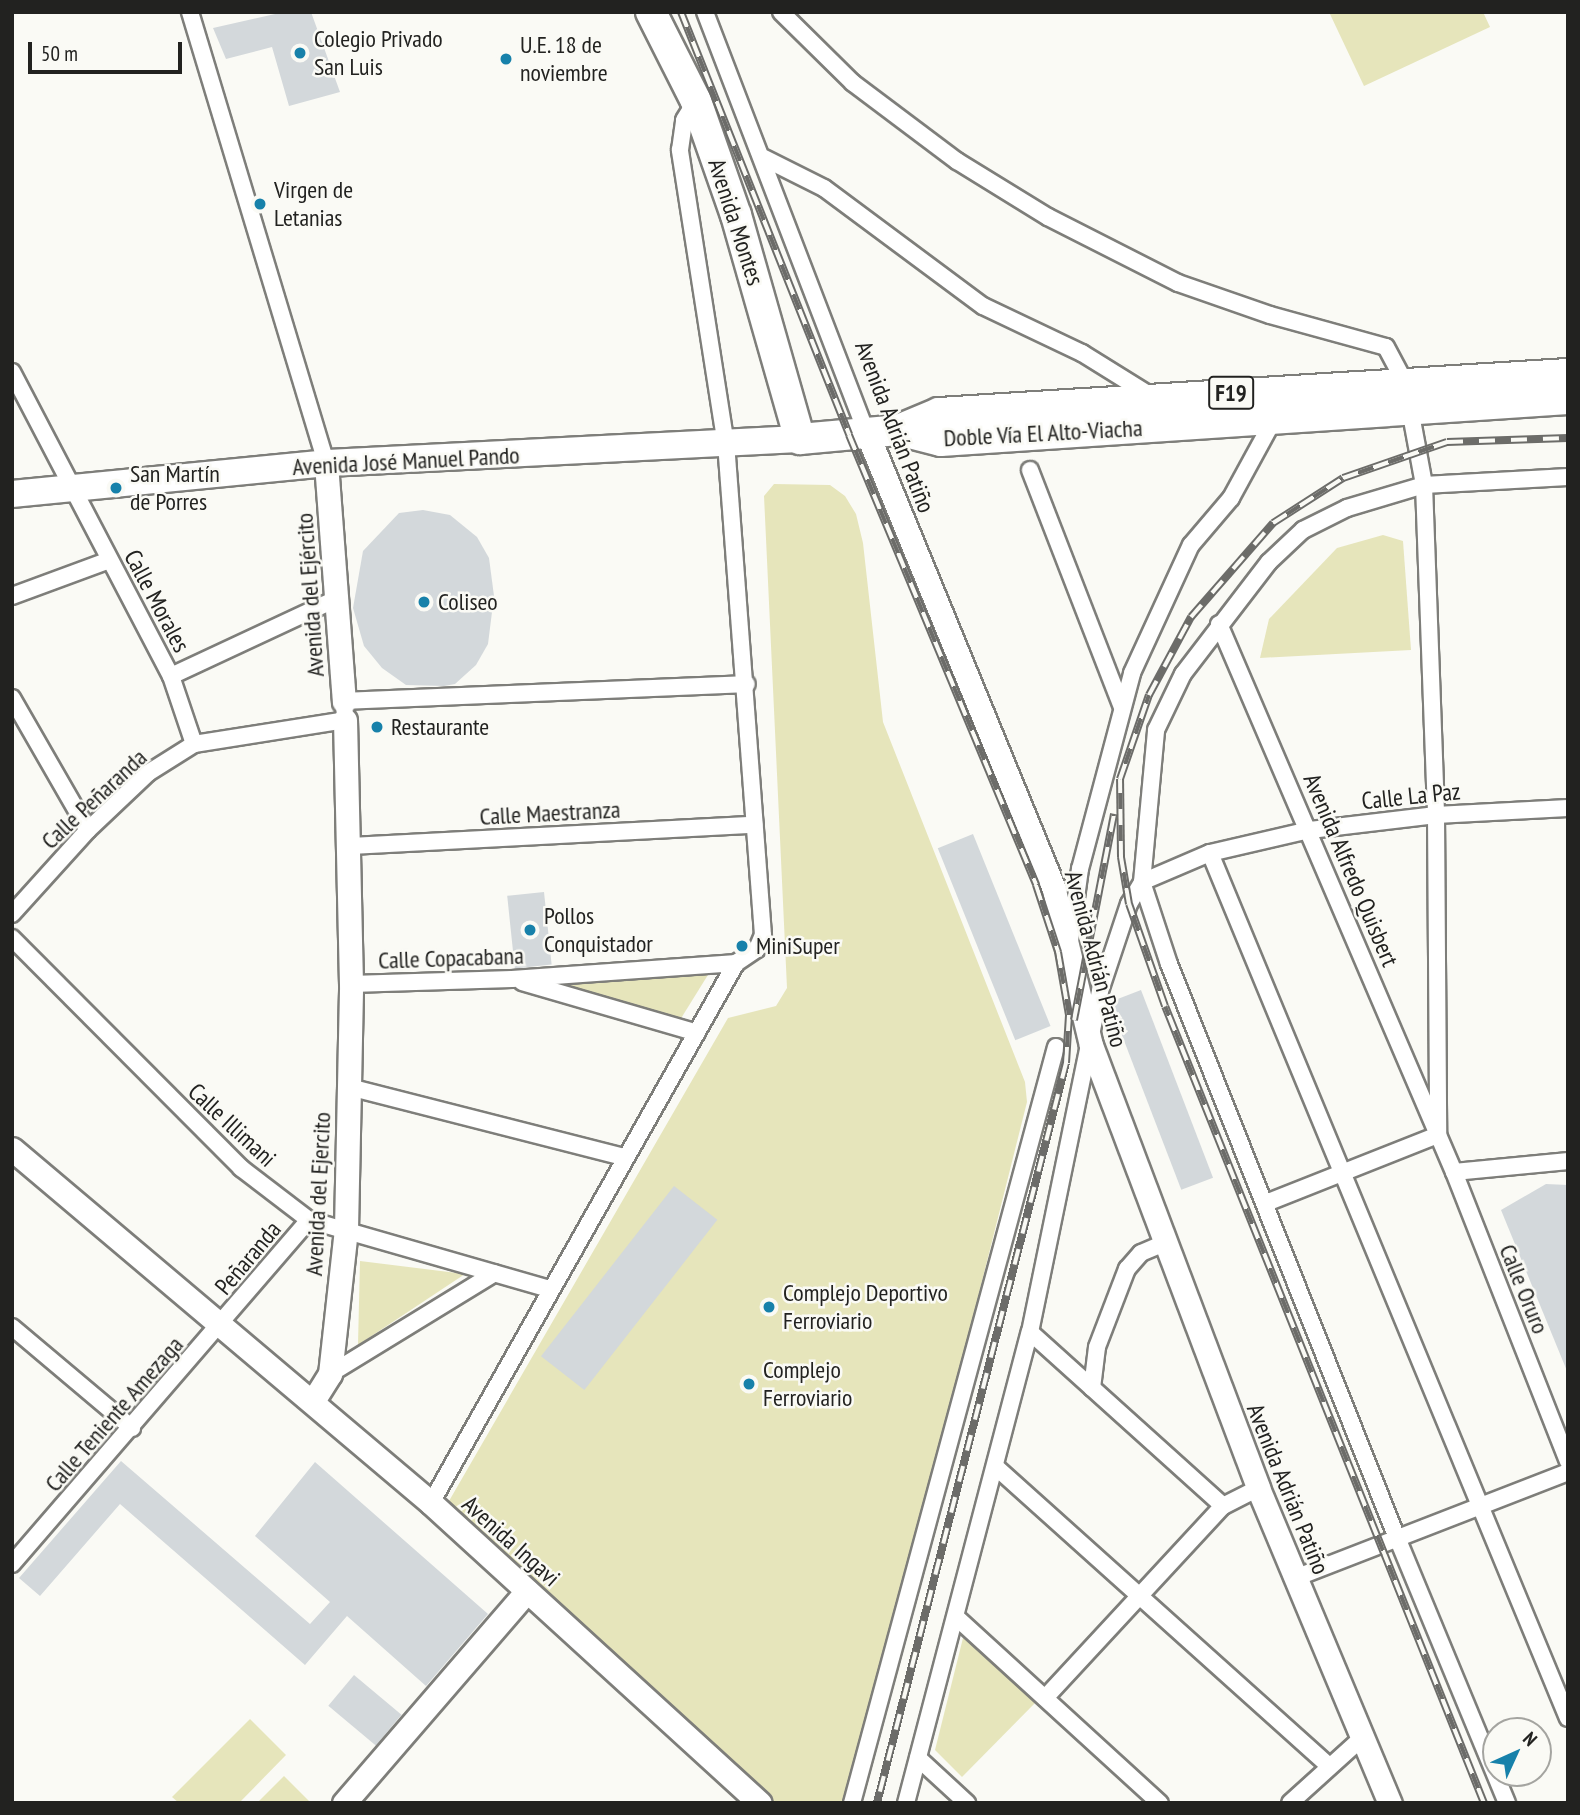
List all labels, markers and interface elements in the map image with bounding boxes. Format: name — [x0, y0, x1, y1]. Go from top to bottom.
place label: Colegio Privado San Luis — [314, 25, 443, 81]
scale bar — [32, 28, 186, 72]
place label: U.E. 18 de noviembre — [520, 31, 608, 87]
text: 50 m — [41, 40, 78, 67]
marker: Colegio Privado San Luis — [292, 45, 308, 61]
marker: U.E. 18 de noviembre — [498, 51, 514, 67]
street label: Avenida Montes — [702, 155, 770, 289]
place label: Virgen de Letanias — [274, 176, 353, 232]
marker: Virgen de Letanias — [252, 196, 268, 212]
street label: Avenida Adrián Patiño — [849, 337, 941, 517]
road number: F19 — [1206, 374, 1256, 412]
street label: Doble Vía El Alto-Viacha — [942, 413, 1144, 453]
street label: Avenida José Manuel Pando — [292, 441, 520, 481]
place label: San Martín de Porres — [130, 460, 220, 516]
marker: San Martín de Porres — [108, 480, 124, 496]
street label: Avenida del Ejército — [290, 512, 330, 678]
street label: Calle Morales — [118, 545, 196, 657]
place label: Coliseo — [438, 588, 498, 616]
marker: Coliseo — [416, 594, 432, 610]
place label: Restaurante — [391, 713, 489, 741]
marker: Restaurante — [369, 719, 385, 735]
street label: Calle Peñaranda — [35, 743, 153, 855]
street label: Avenida Alfredo Quisbert — [1297, 769, 1405, 971]
street label: Calle La Paz — [1360, 776, 1462, 816]
street label: Calle Maestranza — [479, 795, 621, 831]
street label: Avenida Adrián Patiño — [1059, 867, 1133, 1051]
place label: Pollos Conquistador — [544, 902, 653, 958]
marker: Pollos Conquistador — [522, 922, 538, 938]
place label: MiniSuper — [756, 932, 840, 960]
marker: MiniSuper — [734, 938, 750, 954]
street label: Calle Copacabana — [378, 941, 524, 975]
street label: Calle Illimani — [182, 1077, 282, 1173]
street label: Avenida del Ejercito — [299, 1111, 337, 1277]
street label: Peñaranda — [209, 1215, 287, 1301]
street label: Calle Oruro — [1493, 1240, 1555, 1338]
place label: Complejo Deportivo Ferroviario — [783, 1279, 948, 1335]
marker: Complejo Deportivo Ferroviario — [761, 1299, 777, 1315]
street label: Calle Teniente Amezaga — [38, 1330, 190, 1498]
place label: Complejo Ferroviario — [763, 1356, 852, 1412]
marker: Complejo Ferroviario — [741, 1376, 757, 1392]
street label: Avenida Adrián Patiño — [1241, 1399, 1335, 1579]
street label: Avenida Ingavi — [456, 1490, 566, 1592]
north arrow — [1482, 1717, 1552, 1787]
text: N — [1518, 1726, 1543, 1751]

